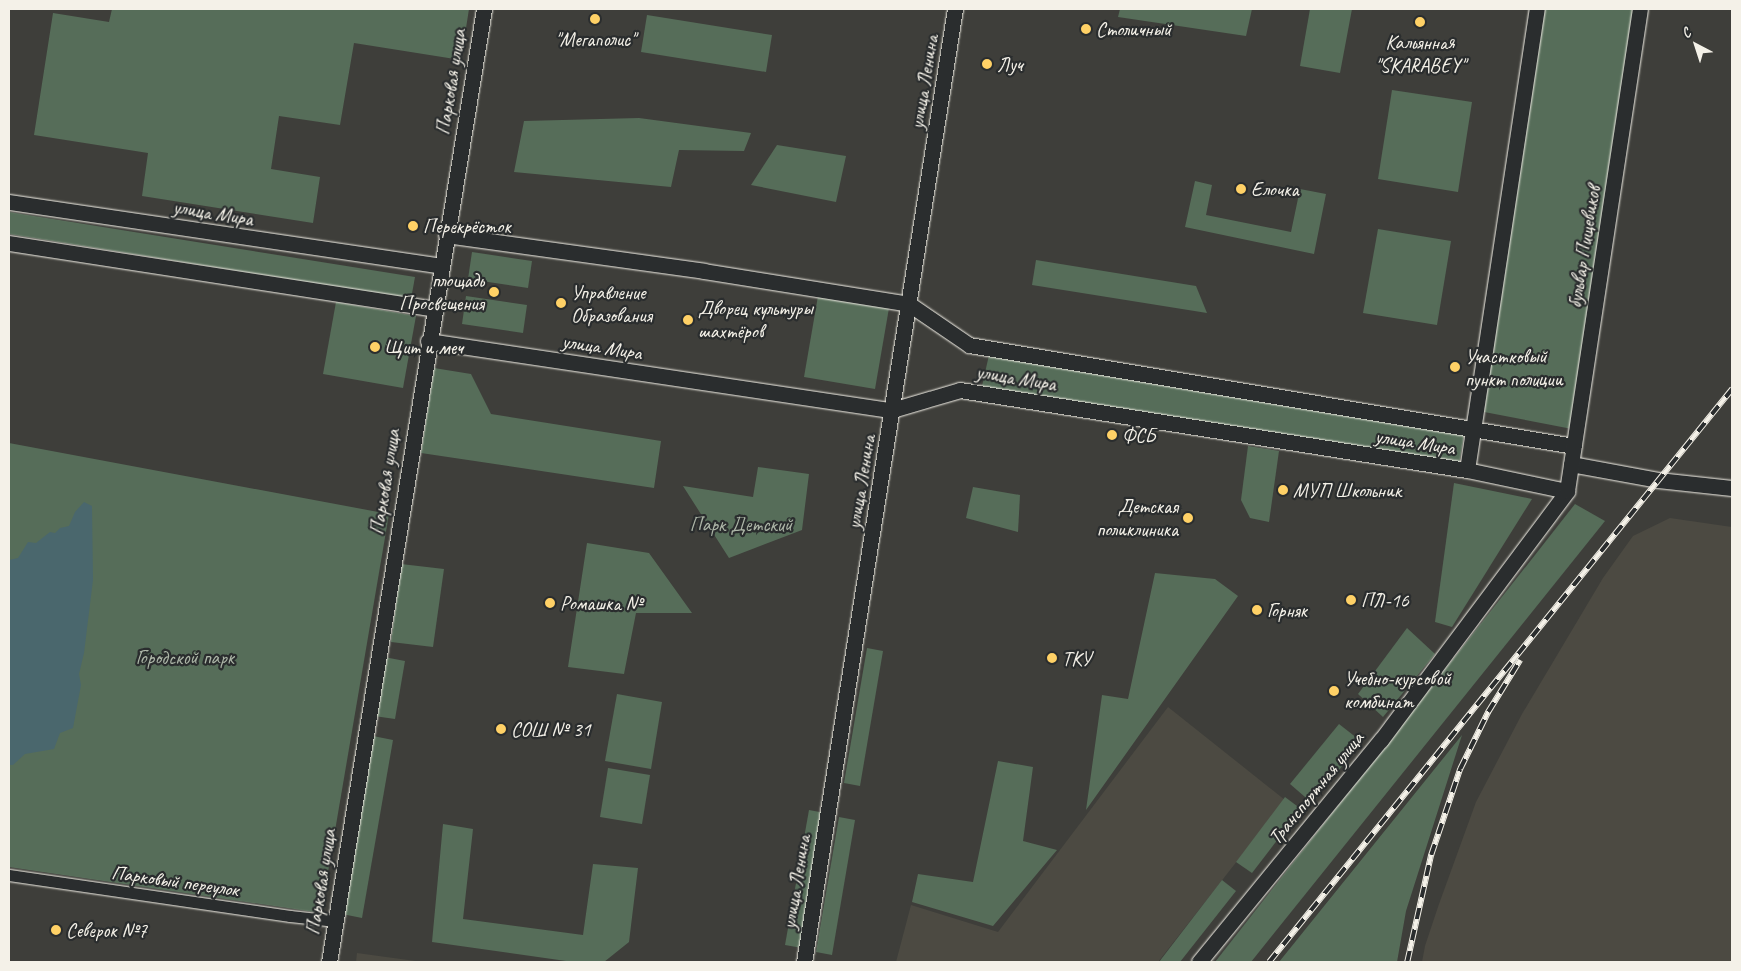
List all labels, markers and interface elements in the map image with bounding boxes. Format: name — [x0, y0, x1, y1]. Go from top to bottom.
marker: "Мегаполис" — [589, 13, 601, 25]
marker: Кальянная "SKARABEY" — [1414, 16, 1426, 28]
place label: Столичный — [1096, 17, 1171, 41]
north arrow — [1671, 20, 1721, 70]
marker: Столичный — [1080, 23, 1092, 35]
text: С — [1678, 24, 1694, 42]
street label: Парковая улица — [431, 27, 471, 137]
place label: "Мегаполис" — [555, 27, 635, 51]
place label: Кальянная "SKARABEY" — [1375, 30, 1465, 77]
street label: улица Ленина — [905, 33, 943, 131]
place label: Луч — [997, 52, 1023, 76]
marker: Луч — [981, 58, 993, 70]
place label: Елочка — [1251, 177, 1299, 201]
marker: Елочка — [1235, 183, 1247, 195]
street label: бульвар Пищевиков — [1563, 186, 1605, 308]
street label: улица Мира — [171, 195, 255, 231]
place label: Перекрёсток — [423, 214, 511, 238]
marker: Перекрёсток — [407, 220, 419, 232]
place label: площадь Просвещения — [399, 268, 484, 315]
place label: Управление Образования — [571, 280, 652, 327]
marker: площадь Просвещения — [488, 286, 500, 298]
place label: Дворец культуры шахтёров — [698, 296, 812, 343]
marker: Управление Образования — [555, 297, 567, 309]
marker: Дворец культуры шахтёров — [682, 314, 694, 326]
street label: улица Мира — [560, 329, 644, 365]
place label: Щит и меч — [385, 335, 461, 359]
marker: Щит и меч — [369, 341, 381, 353]
place label: Участковый пункт полиции — [1465, 344, 1561, 391]
street label: улица Мира — [974, 360, 1058, 396]
marker: Участковый пункт полиции — [1449, 361, 1461, 373]
place label: ФСБ — [1122, 423, 1155, 447]
street label: улица Мира — [1373, 424, 1457, 460]
street label: Парковая улица — [365, 427, 405, 537]
marker: ФСБ — [1106, 429, 1118, 441]
street label: улица Ленина — [842, 433, 880, 531]
place label: МУП Школьник — [1293, 478, 1401, 502]
marker: МУП Школьник — [1277, 484, 1289, 496]
place label: Детская поликлиника — [1097, 494, 1178, 541]
park label: Парк Детский — [689, 512, 793, 536]
marker: Детская поликлиника — [1182, 512, 1194, 524]
place label: ПЛ-16 — [1361, 588, 1409, 612]
place label: Ромашка № — [560, 591, 642, 615]
marker: ПЛ-16 — [1345, 594, 1357, 606]
marker: Ромашка № — [544, 597, 556, 609]
place label: Горняк — [1267, 598, 1307, 622]
marker: Горняк — [1251, 604, 1263, 616]
park label: Городской парк — [136, 645, 234, 669]
place label: ТКУ — [1062, 646, 1091, 670]
marker: ТКУ — [1046, 652, 1058, 664]
place label: Учебно-курсовой комбинат — [1344, 667, 1451, 714]
marker: Учебно-курсовой комбинат — [1328, 685, 1340, 697]
place label: СОШ № 31 — [511, 717, 591, 741]
marker: СОШ № 31 — [495, 723, 507, 735]
street label: Транспортная улица — [1263, 726, 1369, 850]
street label: Парковая улица — [301, 827, 341, 937]
street label: улица Ленина — [777, 833, 815, 931]
street label: Парковый переулок — [110, 860, 240, 902]
place label: Северок №7 — [66, 918, 147, 942]
marker: Северок №7 — [50, 924, 62, 936]

